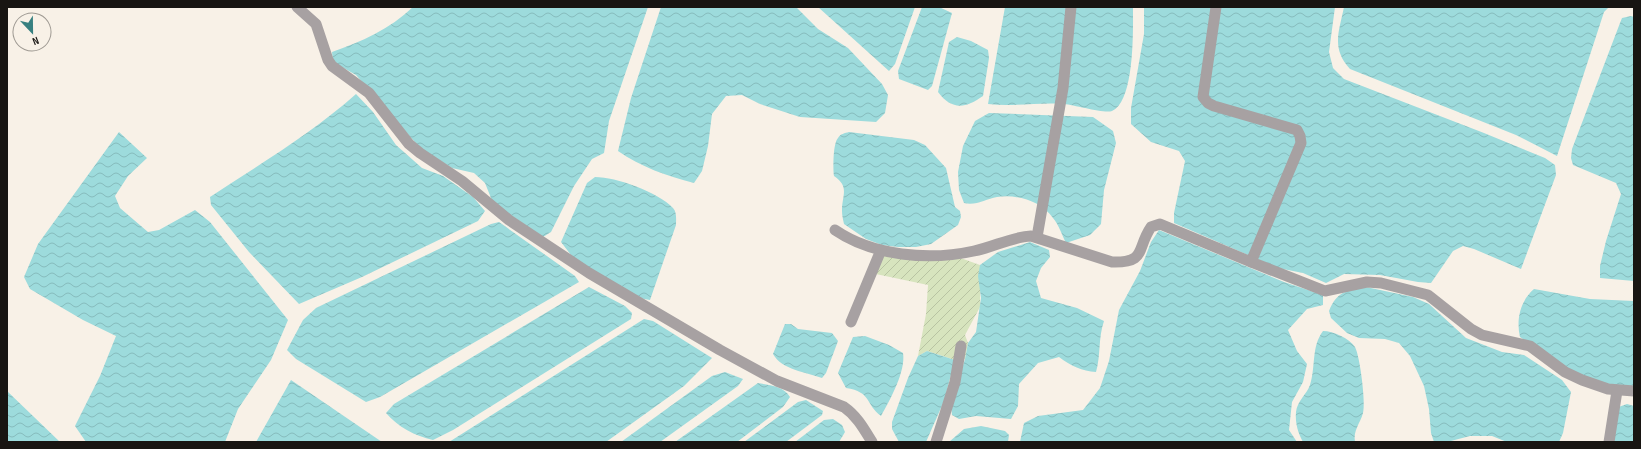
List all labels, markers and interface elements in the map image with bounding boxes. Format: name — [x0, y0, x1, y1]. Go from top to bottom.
north arrow — [12, 12, 52, 52]
text: N — [30, 34, 41, 48]

